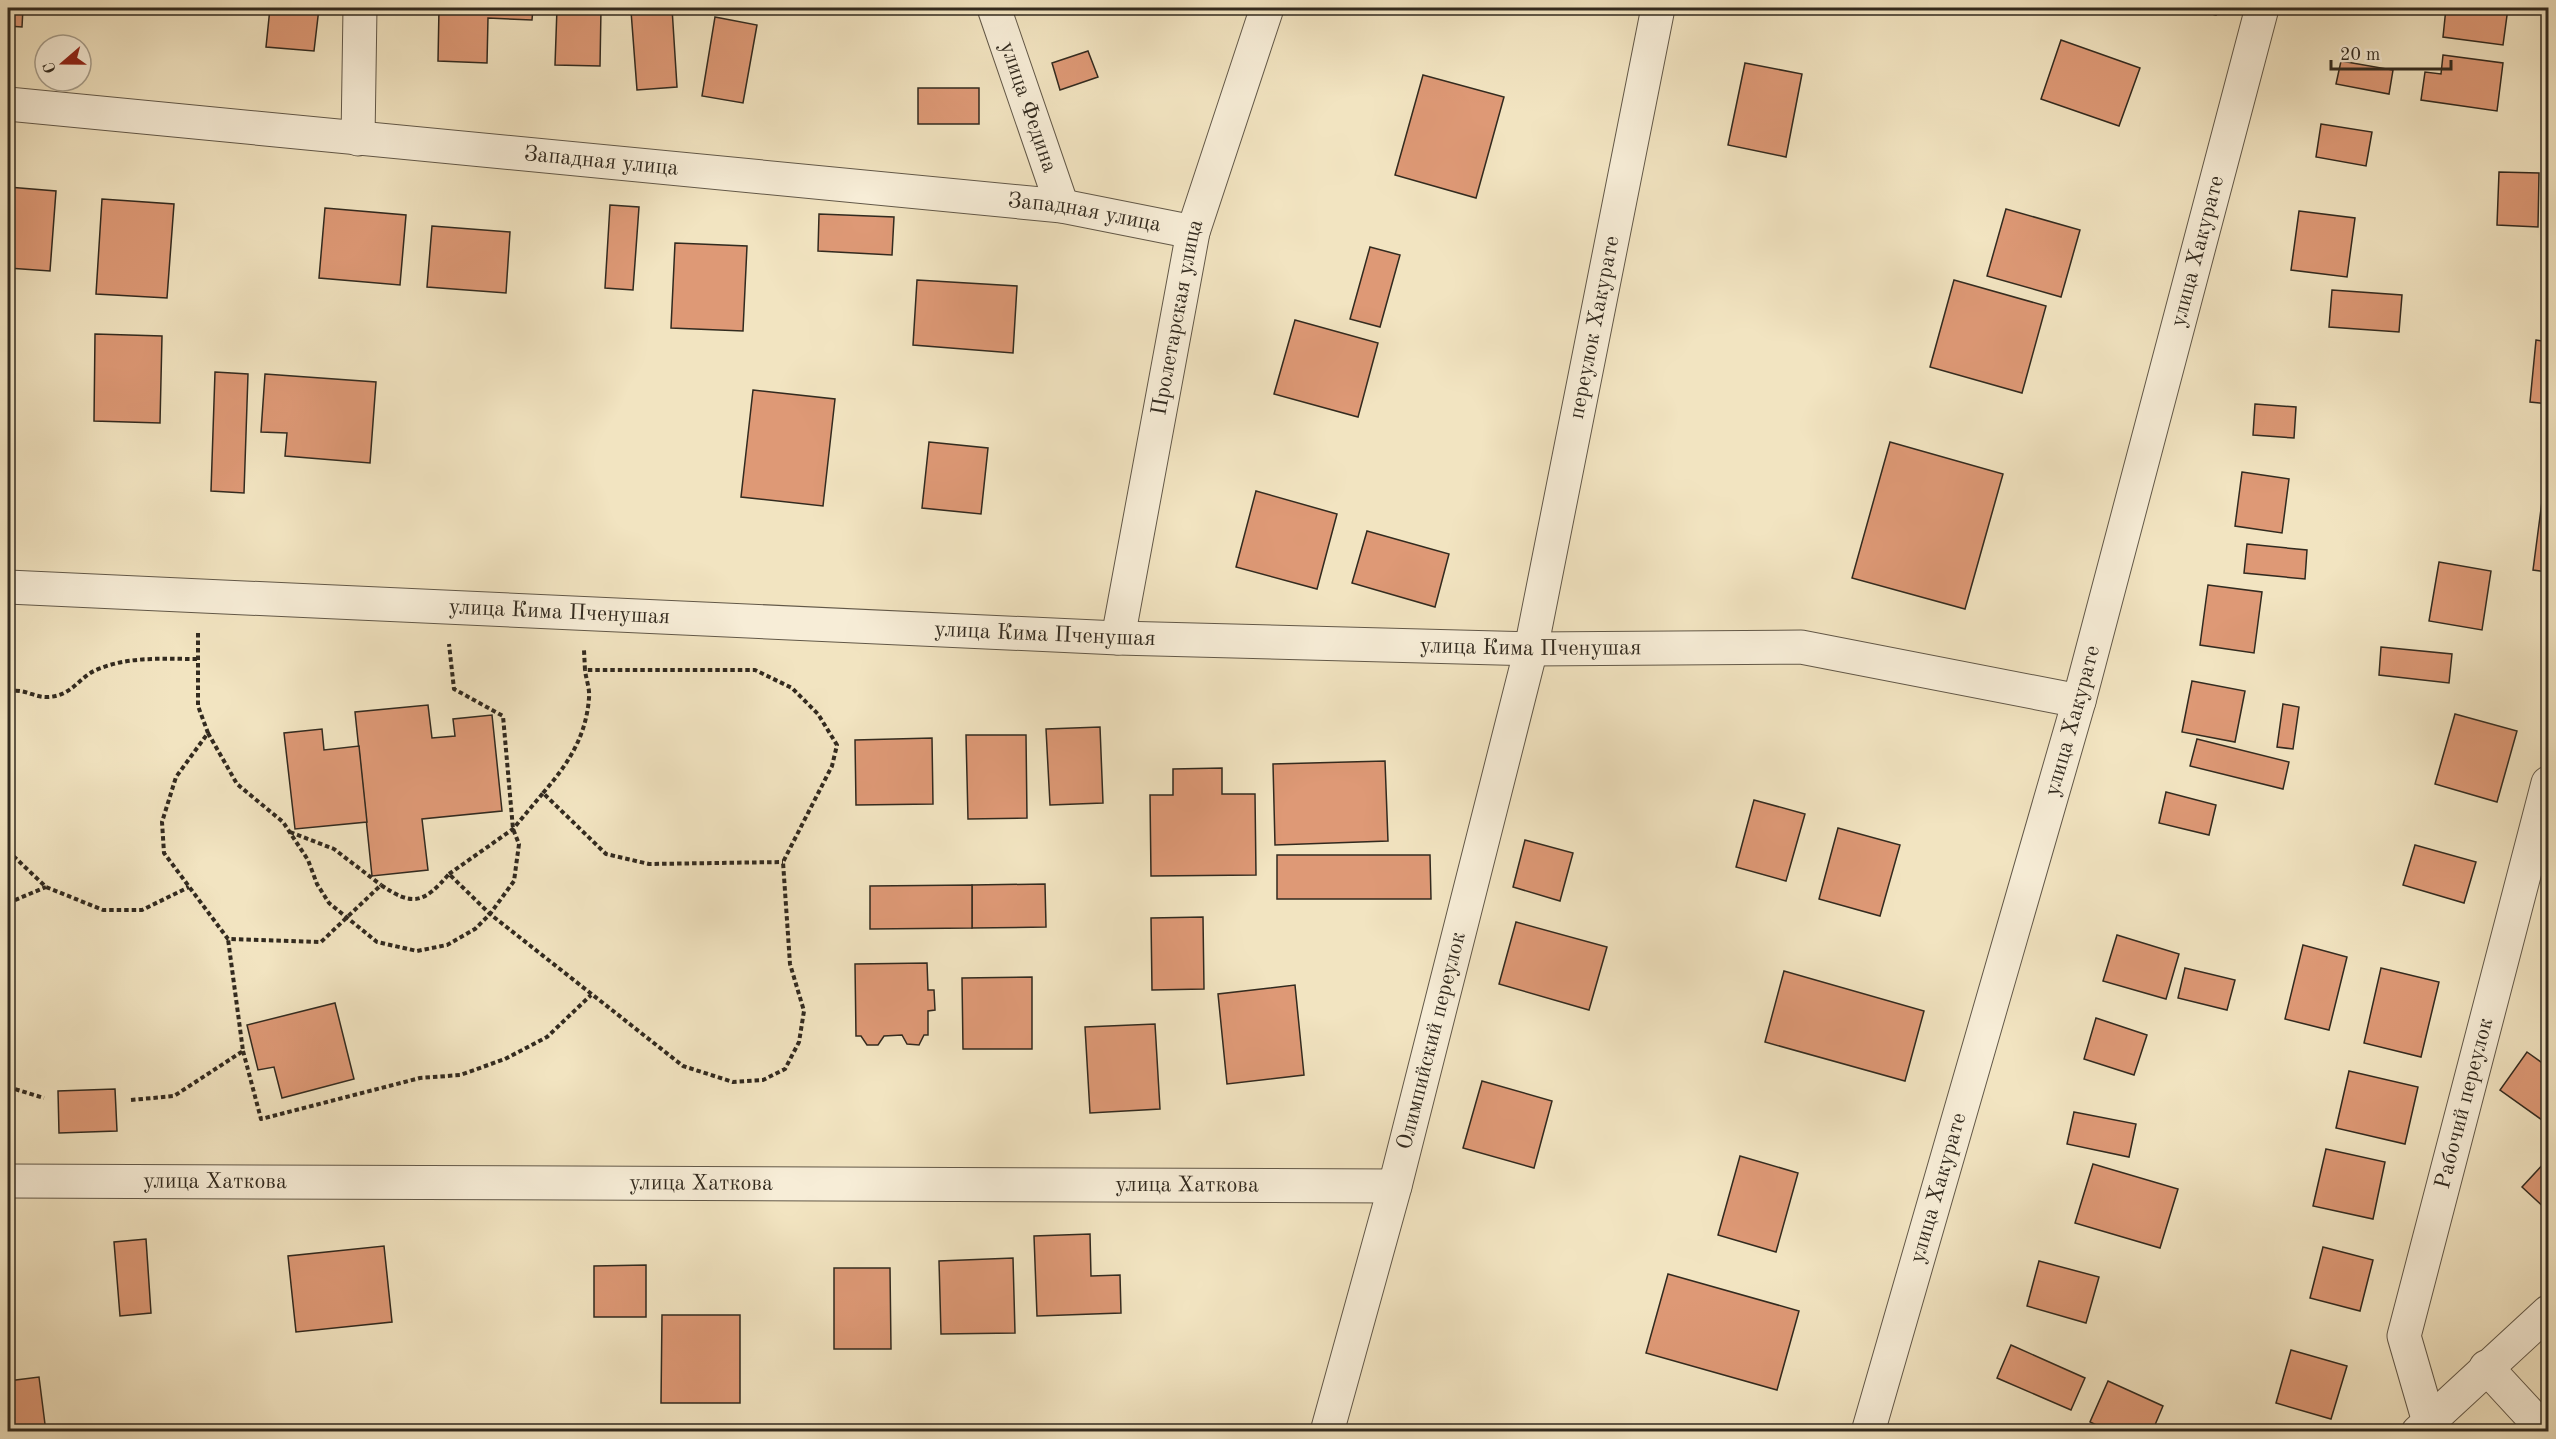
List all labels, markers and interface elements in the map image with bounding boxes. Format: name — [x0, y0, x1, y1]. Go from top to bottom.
north arrow — [33, 33, 93, 93]
scale bar — [2331, 33, 2451, 71]
street label: улица Федина — [996, 39, 1061, 176]
text: 20 m — [2340, 46, 2380, 64]
text: С — [41, 60, 60, 75]
street label: Западная улица — [523, 143, 680, 180]
street label: улица Хакурате — [2167, 173, 2228, 329]
street label: Западная улица — [1007, 190, 1163, 236]
street label: Пролетарская улица — [1148, 216, 1207, 417]
street label: переулок Хакурате — [1566, 234, 1624, 421]
street label: улица Кима Пченушая — [448, 596, 671, 628]
street label: улица Кима Пченушая — [934, 619, 1156, 650]
street label: улица Кима Пченушая — [1420, 635, 1641, 660]
street label: улица Хакурате — [2041, 643, 2104, 799]
street label: Олимпийский переулок — [1394, 930, 1470, 1152]
street label: Рабочий переулок — [2432, 1015, 2497, 1191]
street label: улица Хакурате — [1906, 1110, 1971, 1266]
street label: улица Хаткова — [143, 1170, 287, 1193]
street label: улица Хаткова — [629, 1172, 773, 1195]
street label: улица Хаткова — [1115, 1174, 1259, 1197]

